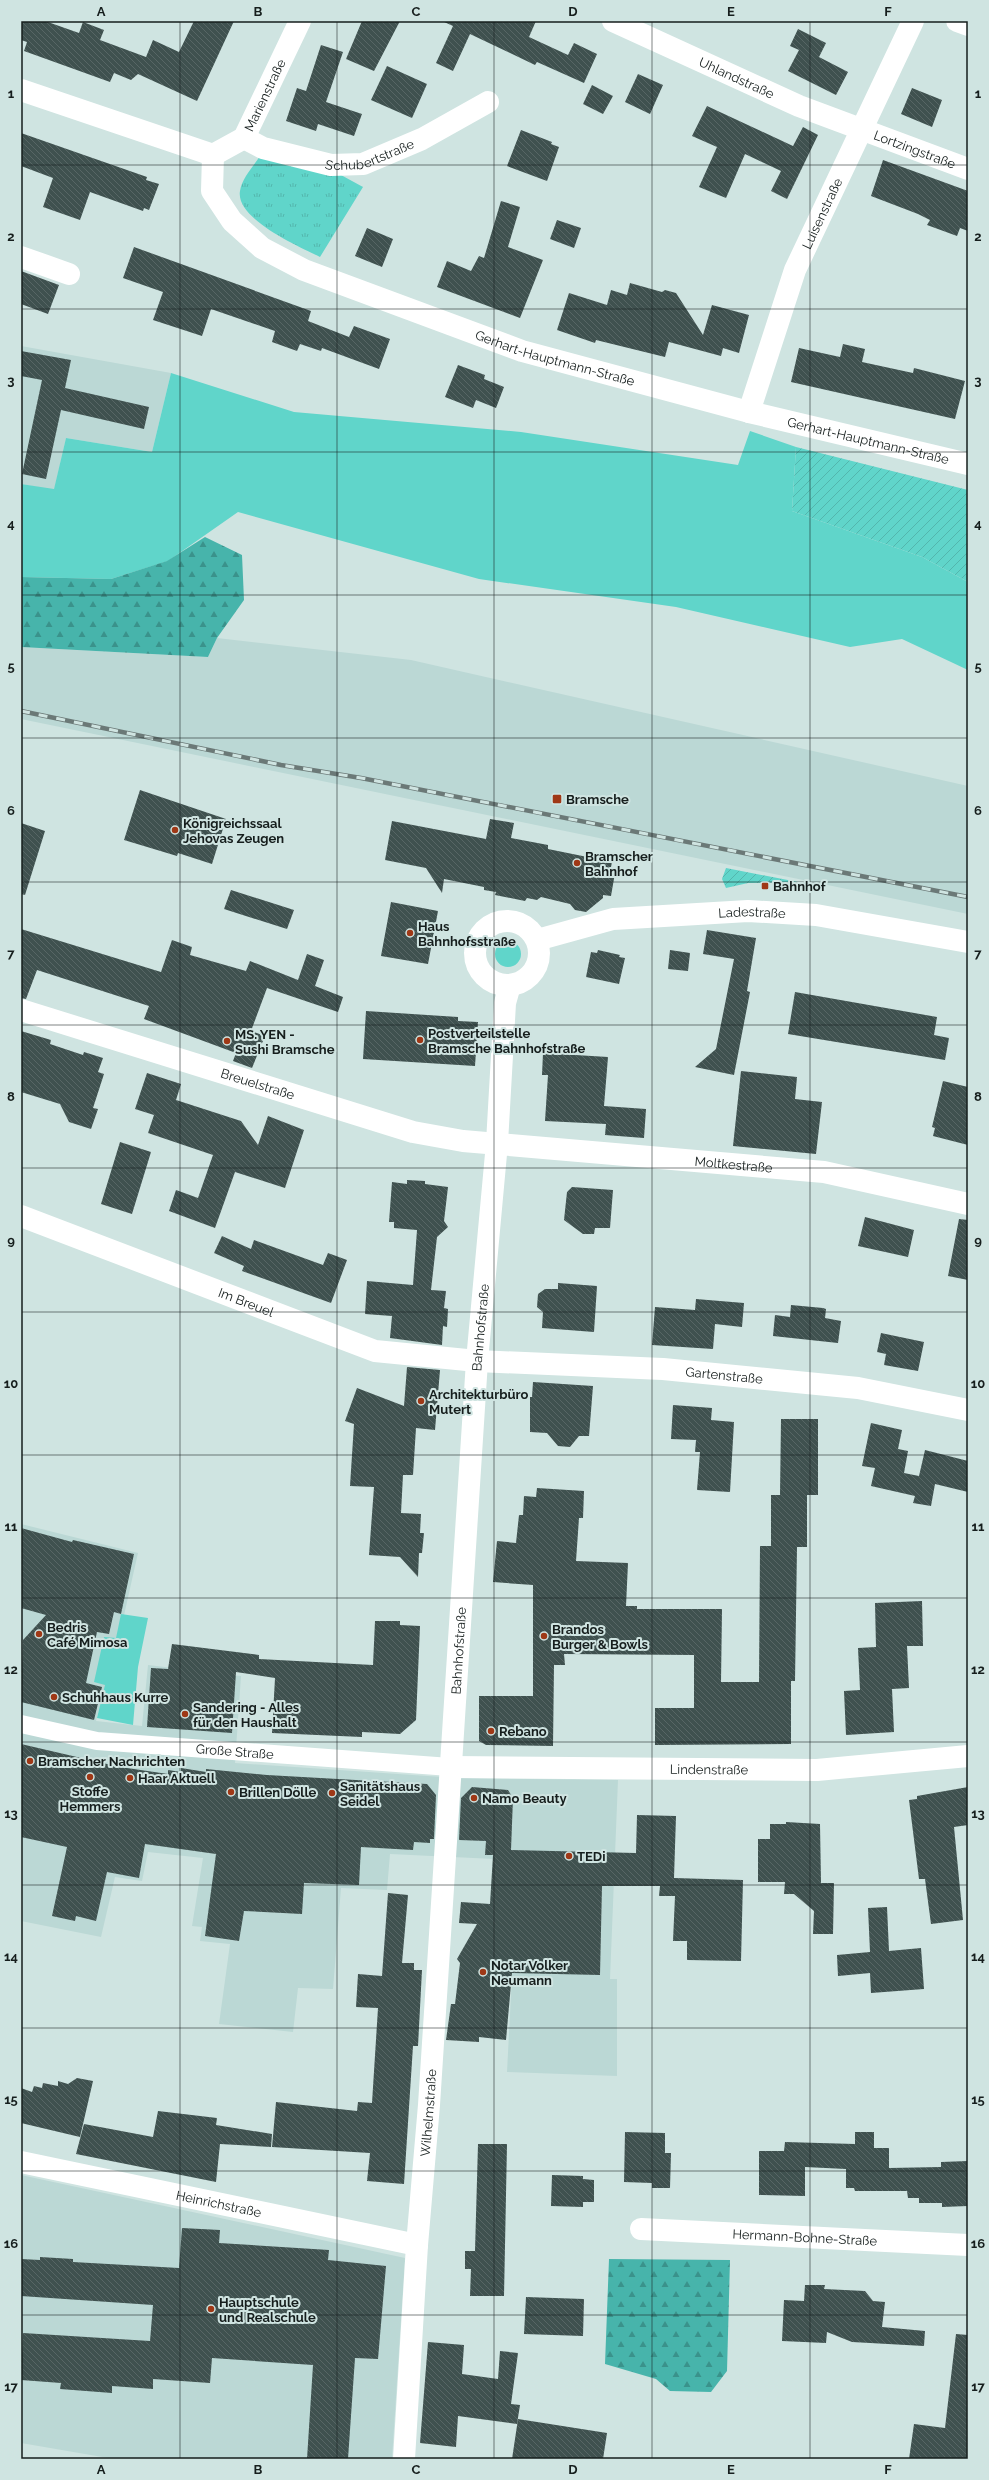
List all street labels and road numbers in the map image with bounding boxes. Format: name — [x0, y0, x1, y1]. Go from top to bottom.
street label: Uhlandstraße — [697, 54, 777, 101]
street label: Marienstraße — [241, 56, 288, 134]
street label: Lortzingstraße — [872, 127, 958, 171]
street label: Schubertstraße — [324, 136, 416, 173]
street label: Luisenstraße — [799, 175, 845, 251]
street label: Gerhart-Hauptmann-Straße — [473, 327, 637, 389]
street label: Gerhart-Hauptmann-Straße — [786, 414, 951, 467]
street label: Ladestraße — [718, 903, 786, 921]
street label: Breuelstraße — [219, 1065, 297, 1102]
street label: Moltkestraße — [694, 1153, 774, 1175]
street label: Bahnhofstraße — [469, 1283, 492, 1372]
street label: Im Breuel — [216, 1285, 276, 1319]
street label: Gartenstraße — [685, 1364, 764, 1386]
street label: Bahnhofstraße — [448, 1606, 469, 1695]
street label: Große Straße — [195, 1741, 275, 1762]
street label: Lindenstraße — [670, 1761, 749, 1777]
street label: Wilhelmstraße — [417, 2068, 439, 2157]
street label: Heinrichstraße — [175, 2187, 263, 2220]
street label: Hermann-Bohne-Straße — [732, 2226, 878, 2248]

